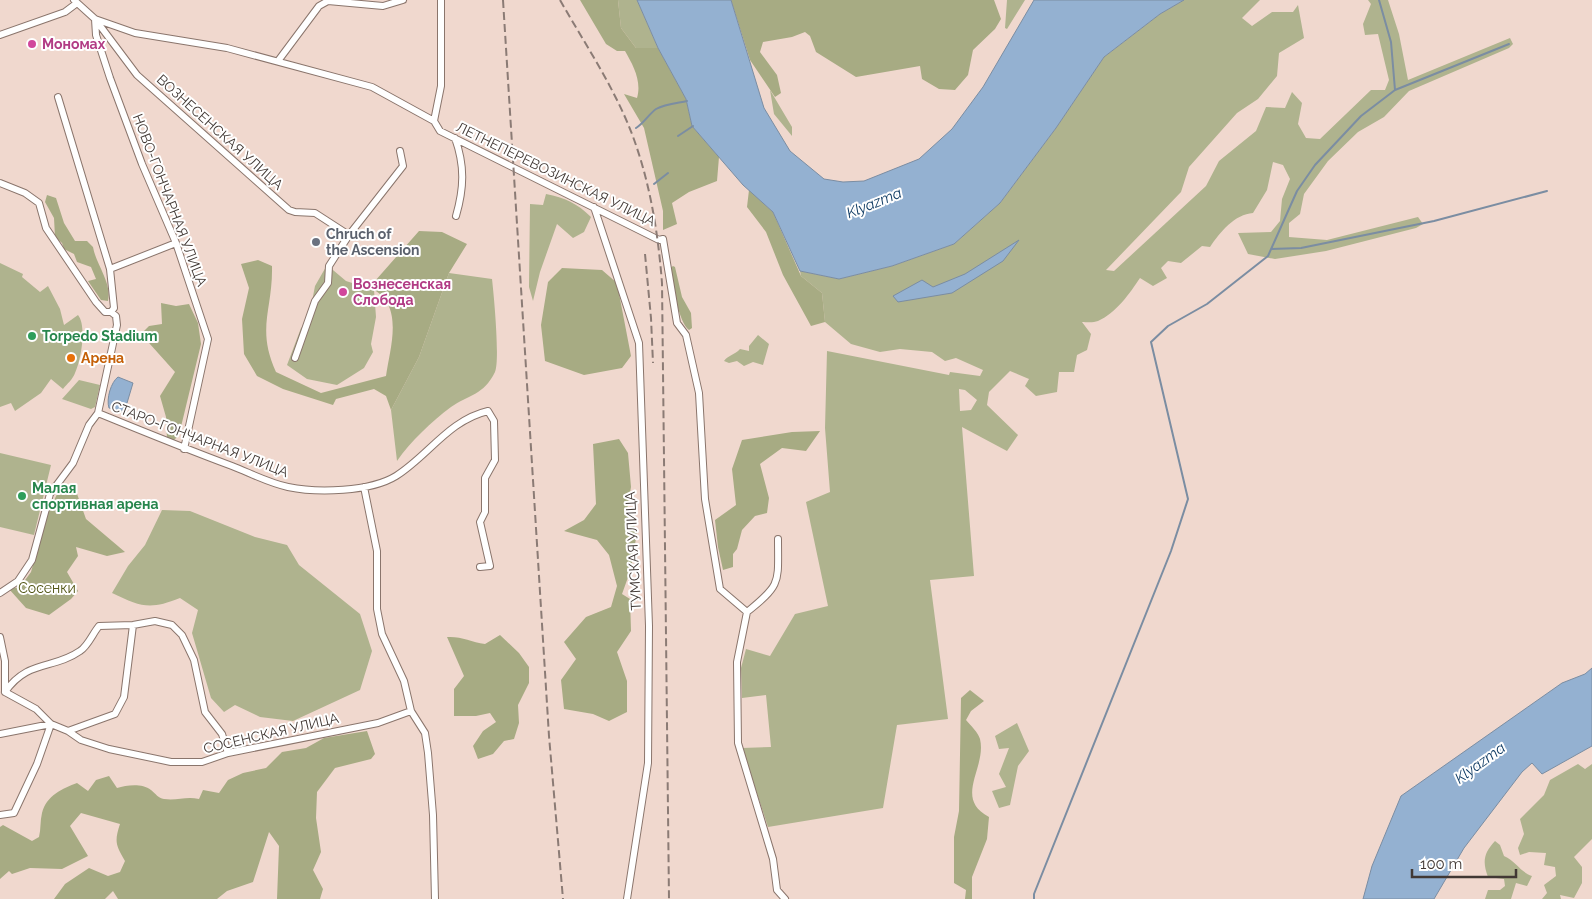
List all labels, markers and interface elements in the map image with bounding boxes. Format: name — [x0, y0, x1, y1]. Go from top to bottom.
place label: Мономах — [42, 36, 106, 52]
marker: Мономах — [26, 38, 38, 50]
street label: ВОЗНЕСЕНСКАЯ УЛИЦА — [154, 71, 287, 193]
street label: НОВО-ГОНЧАРНАЯ УЛИЦА — [130, 112, 211, 289]
street label: ЛЕТНЕПЕРЕВОЗИНСКАЯ УЛИЦА — [454, 119, 659, 230]
water label: Klyazma — [844, 184, 904, 222]
place label: Chruch of the Ascension — [326, 226, 419, 258]
marker: Chruch of the Ascension — [310, 236, 322, 248]
place label: Вознесенская Слобода — [353, 276, 451, 308]
marker: Вознесенская Слобода — [337, 286, 349, 298]
place label: Torpedo Stadium — [42, 328, 157, 344]
marker: Torpedo Stadium — [26, 330, 38, 342]
place label: Арена — [81, 350, 124, 366]
marker: Арена — [65, 352, 77, 364]
street label: СТАРО-ГОНЧАРНАЯ УЛИЦА — [109, 398, 291, 480]
place label: Малая спортивная арена — [32, 480, 158, 512]
marker: Малая спортивная арена — [16, 490, 28, 502]
street label: ТУМСКАЯ УЛИЦА — [622, 491, 644, 611]
park label: Сосенки — [18, 580, 76, 596]
street label: СОСЕНСКАЯ УЛИЦА — [202, 710, 341, 756]
water label: Klyazma — [1451, 739, 1509, 787]
scale bar — [1412, 846, 1516, 878]
text: 100 m — [1420, 855, 1462, 873]

